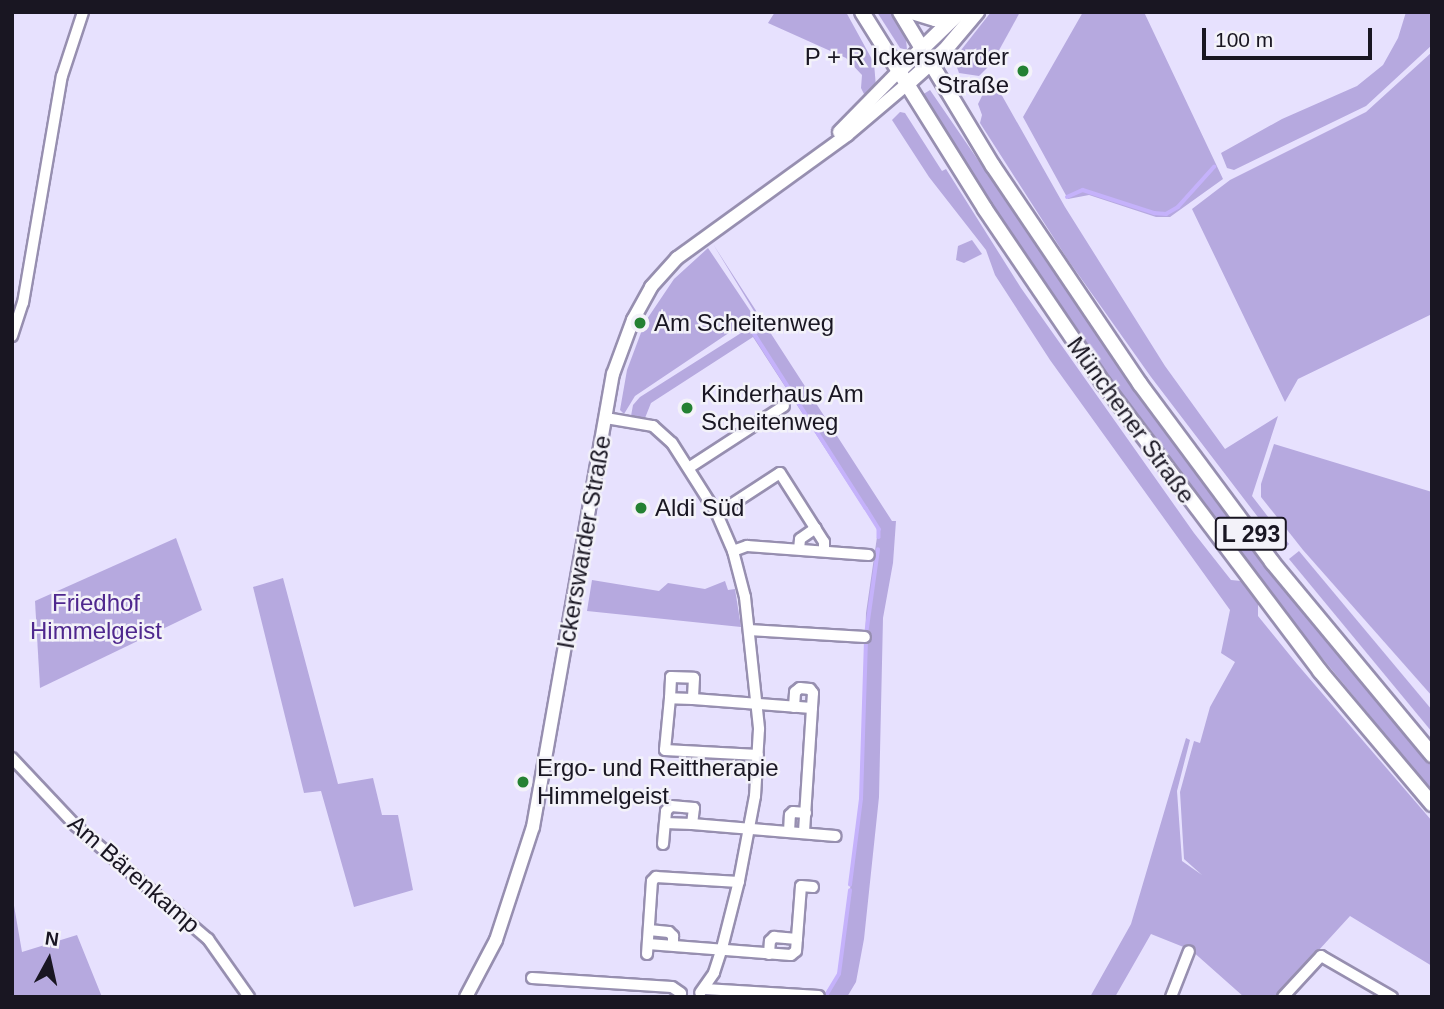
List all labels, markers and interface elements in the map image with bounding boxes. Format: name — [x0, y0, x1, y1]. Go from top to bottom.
scale bar — [1206, 14, 1376, 58]
text: 100 m — [1215, 28, 1273, 51]
place label: P + R Ickerswarder Straße — [804, 43, 1009, 99]
marker: P + R Ickerswarder Straße — [1015, 63, 1031, 79]
place label: Am Scheitenweg — [654, 309, 834, 337]
marker: Am Scheitenweg — [632, 315, 648, 331]
street label: Münchener Straße — [1061, 331, 1201, 509]
place label: Kinderhaus Am Scheitenweg — [701, 380, 865, 436]
marker: Kinderhaus Am Scheitenweg — [679, 400, 695, 416]
street label: Ickerswarder Straße — [551, 433, 617, 651]
place label: Aldi Süd — [655, 494, 744, 522]
marker: Aldi Süd — [633, 500, 649, 516]
road number: L 293 — [1214, 514, 1288, 554]
park label: Friedhof Himmelgeist — [30, 589, 162, 645]
place label: Ergo- und Reittherapie Himmelgeist — [537, 754, 778, 810]
marker: Ergo- und Reittherapie Himmelgeist — [515, 774, 531, 790]
street label: Am Bärenkamp — [62, 809, 206, 939]
north arrow — [14, 925, 84, 995]
text: N — [44, 927, 60, 950]

